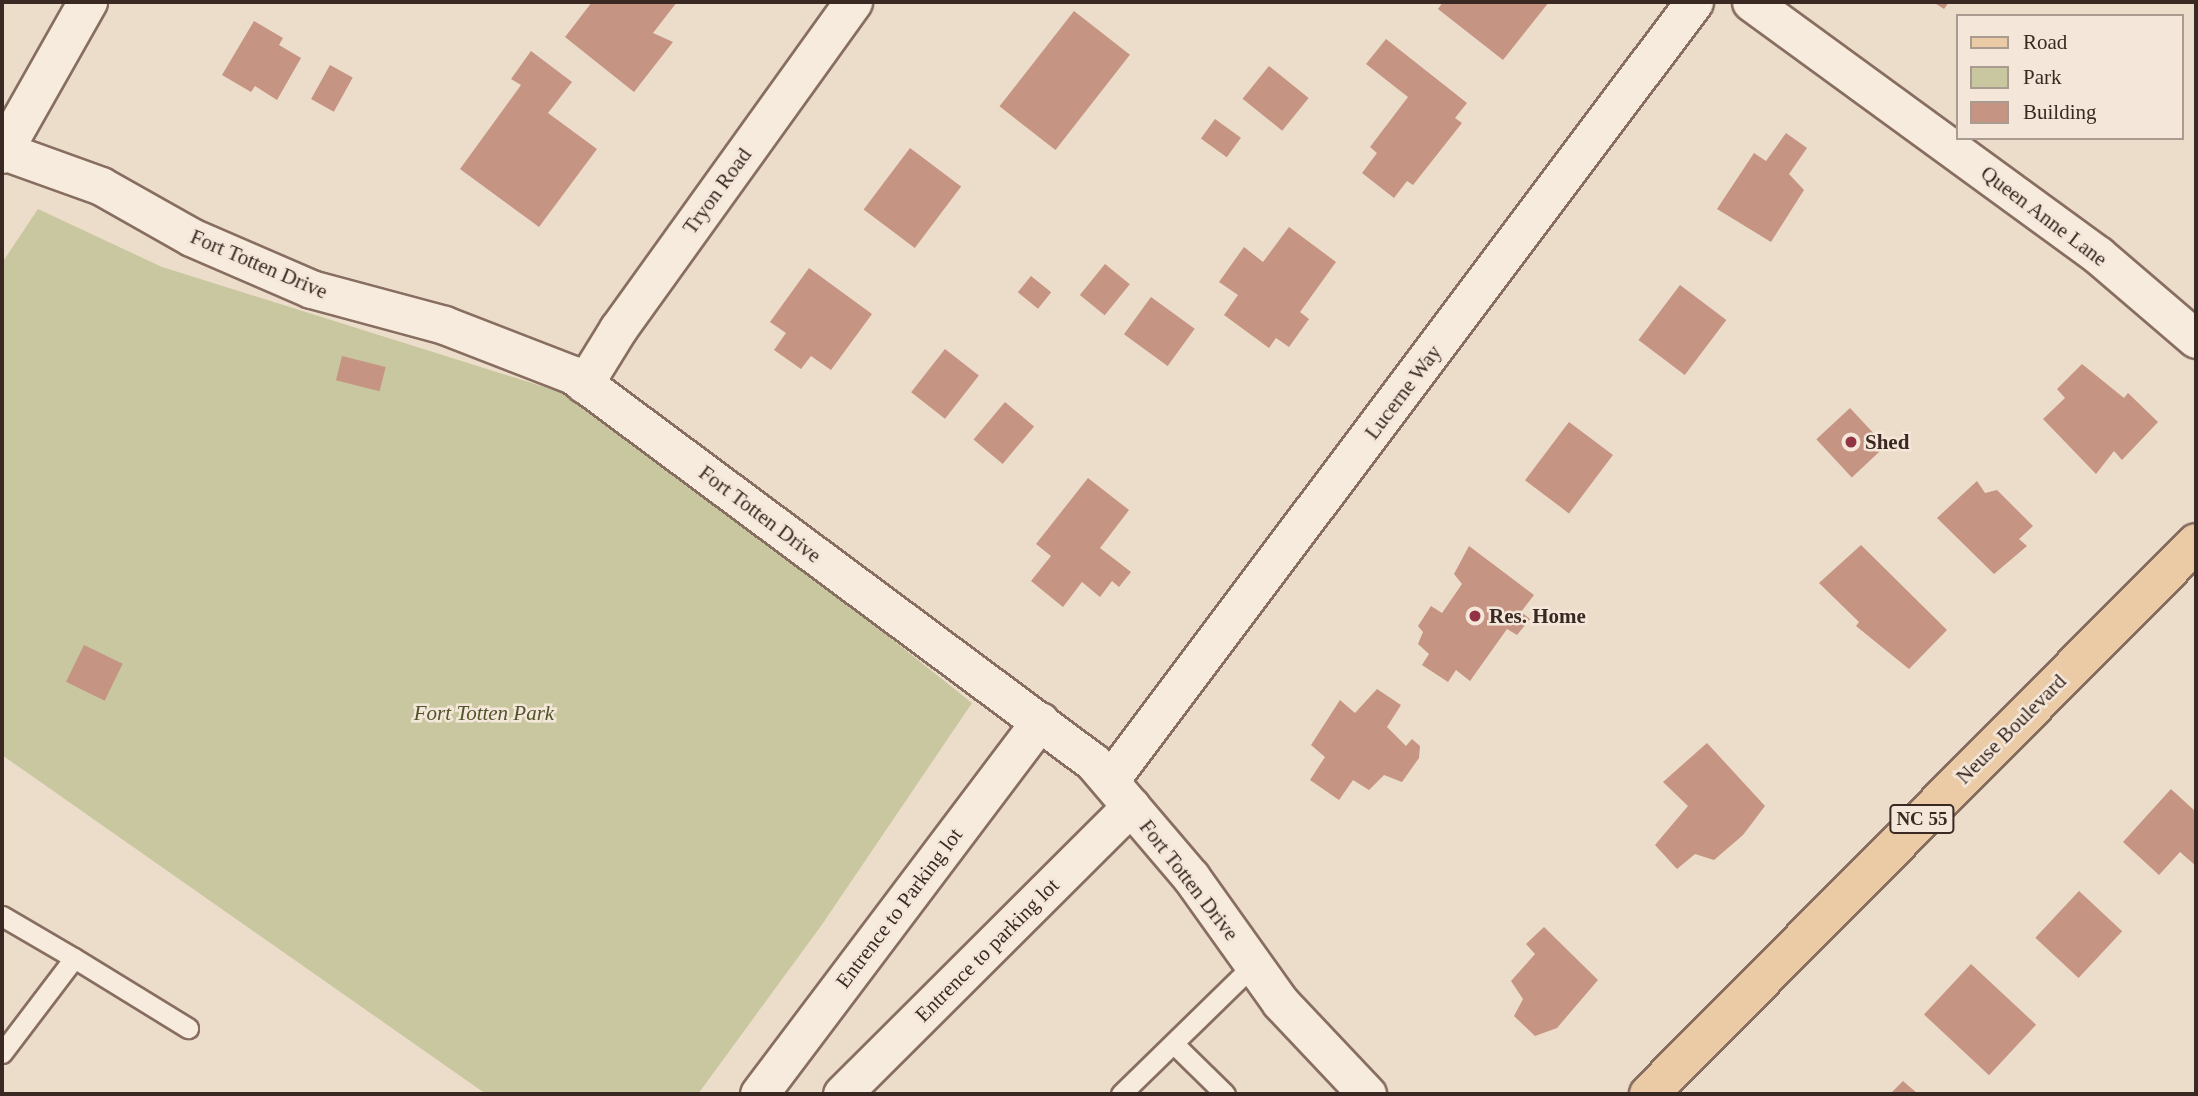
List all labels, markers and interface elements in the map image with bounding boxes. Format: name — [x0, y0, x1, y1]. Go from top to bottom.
legend — [1956, 14, 2184, 140]
text: Road — [2023, 30, 2067, 54]
text: Park — [2023, 65, 2062, 89]
text: Building — [2023, 100, 2097, 124]
street label: Tryon Road — [677, 143, 757, 239]
street label: Queen Anne Lane — [1975, 160, 2113, 272]
street label: Fort Totten Drive — [187, 224, 331, 304]
street label: Lucerne Way — [1359, 340, 1447, 444]
place label: Shed — [1865, 429, 1909, 455]
marker: Shed — [1843, 434, 1859, 450]
street label: Fort Totten Drive — [694, 460, 826, 568]
place label: Res. Home — [1489, 603, 1586, 629]
marker: Res. Home — [1467, 608, 1483, 624]
street label: Neuse Boulevard — [1951, 669, 2071, 789]
park label: Fort Totten Park — [414, 700, 554, 726]
road number: NC 55 — [1889, 804, 1955, 834]
street label: Fort Totten Drive — [1134, 814, 1244, 946]
street label: Entrence to Parking lot — [831, 823, 967, 993]
street label: Entrence to parking lot — [910, 873, 1064, 1027]

